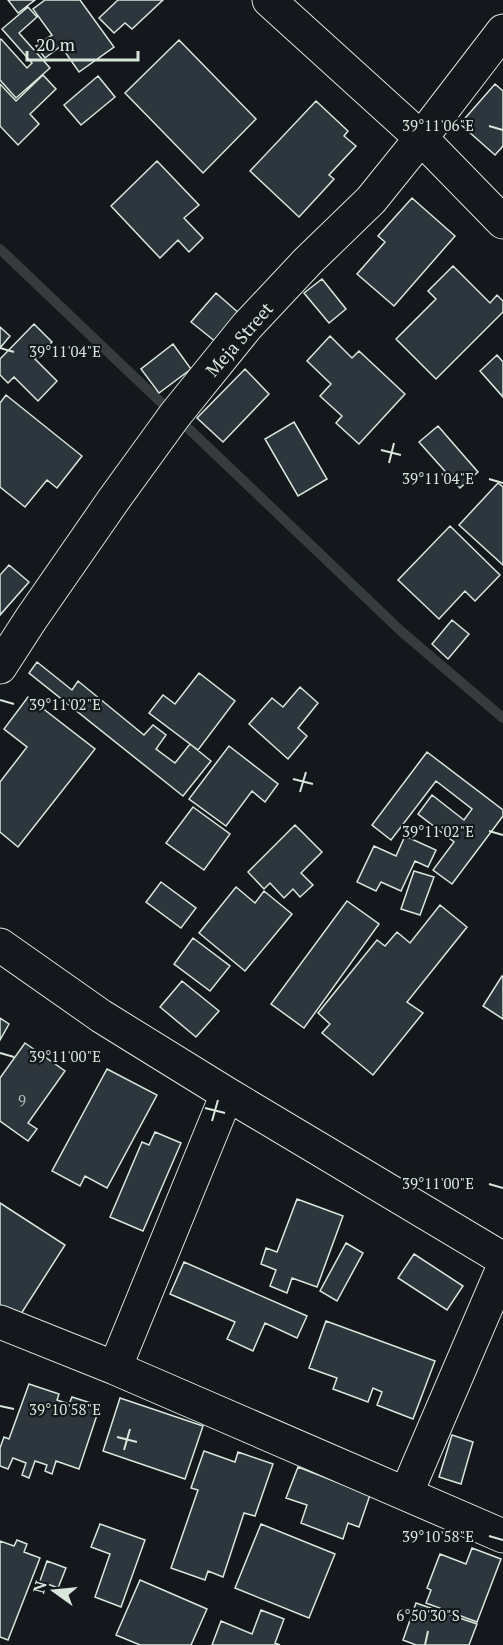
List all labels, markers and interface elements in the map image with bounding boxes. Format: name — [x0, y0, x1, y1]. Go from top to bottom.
scale bar — [27, 24, 138, 62]
text: 20 m — [36, 32, 76, 56]
text: 39°11'06"E — [402, 115, 474, 135]
street label: Meja Street — [200, 296, 278, 381]
text: 39°11'04"E — [29, 341, 101, 361]
text: 39°11'04"E — [402, 468, 474, 488]
text: 39°11'02"E — [29, 694, 101, 714]
text: 39°11'02"E — [402, 821, 474, 841]
text: 39°11'00"E — [29, 1046, 101, 1066]
house number: 9 — [18, 1090, 26, 1110]
text: 39°11'00"E — [402, 1173, 474, 1193]
text: 39°10'58"E — [29, 1399, 101, 1419]
text: 39°10'58"E — [402, 1526, 474, 1546]
north arrow — [24, 1561, 84, 1621]
text: N — [27, 1578, 52, 1596]
text: 6°50'30"S — [396, 1605, 460, 1625]

